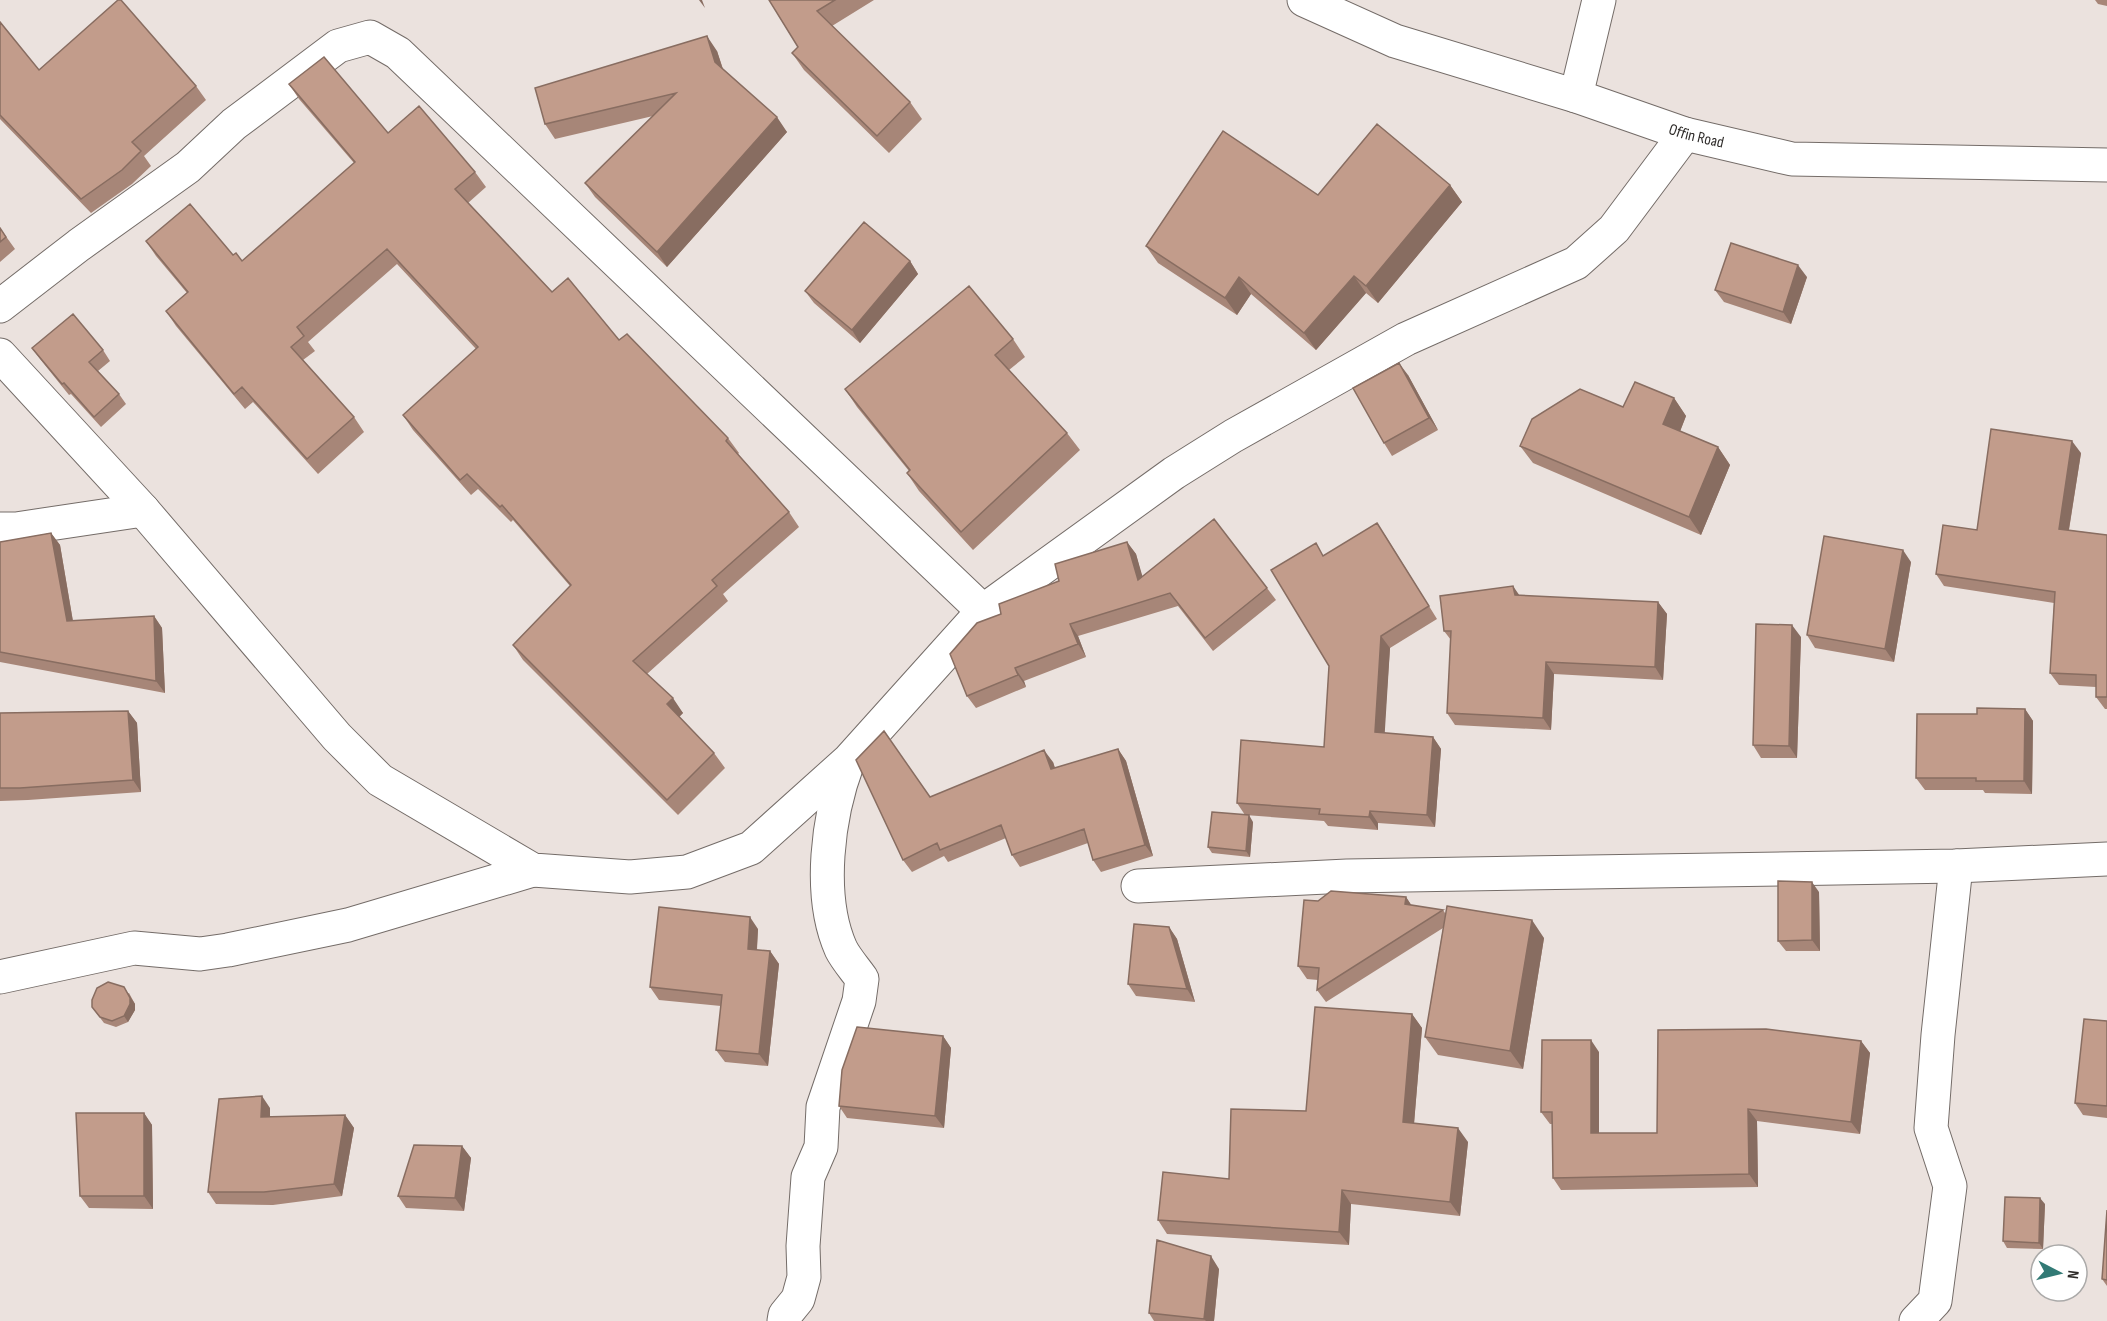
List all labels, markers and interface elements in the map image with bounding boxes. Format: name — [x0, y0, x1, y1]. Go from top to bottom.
street label: Offin Road — [1666, 120, 1726, 152]
north arrow — [2029, 1243, 2089, 1303]
text: N — [2062, 1269, 2082, 1280]

